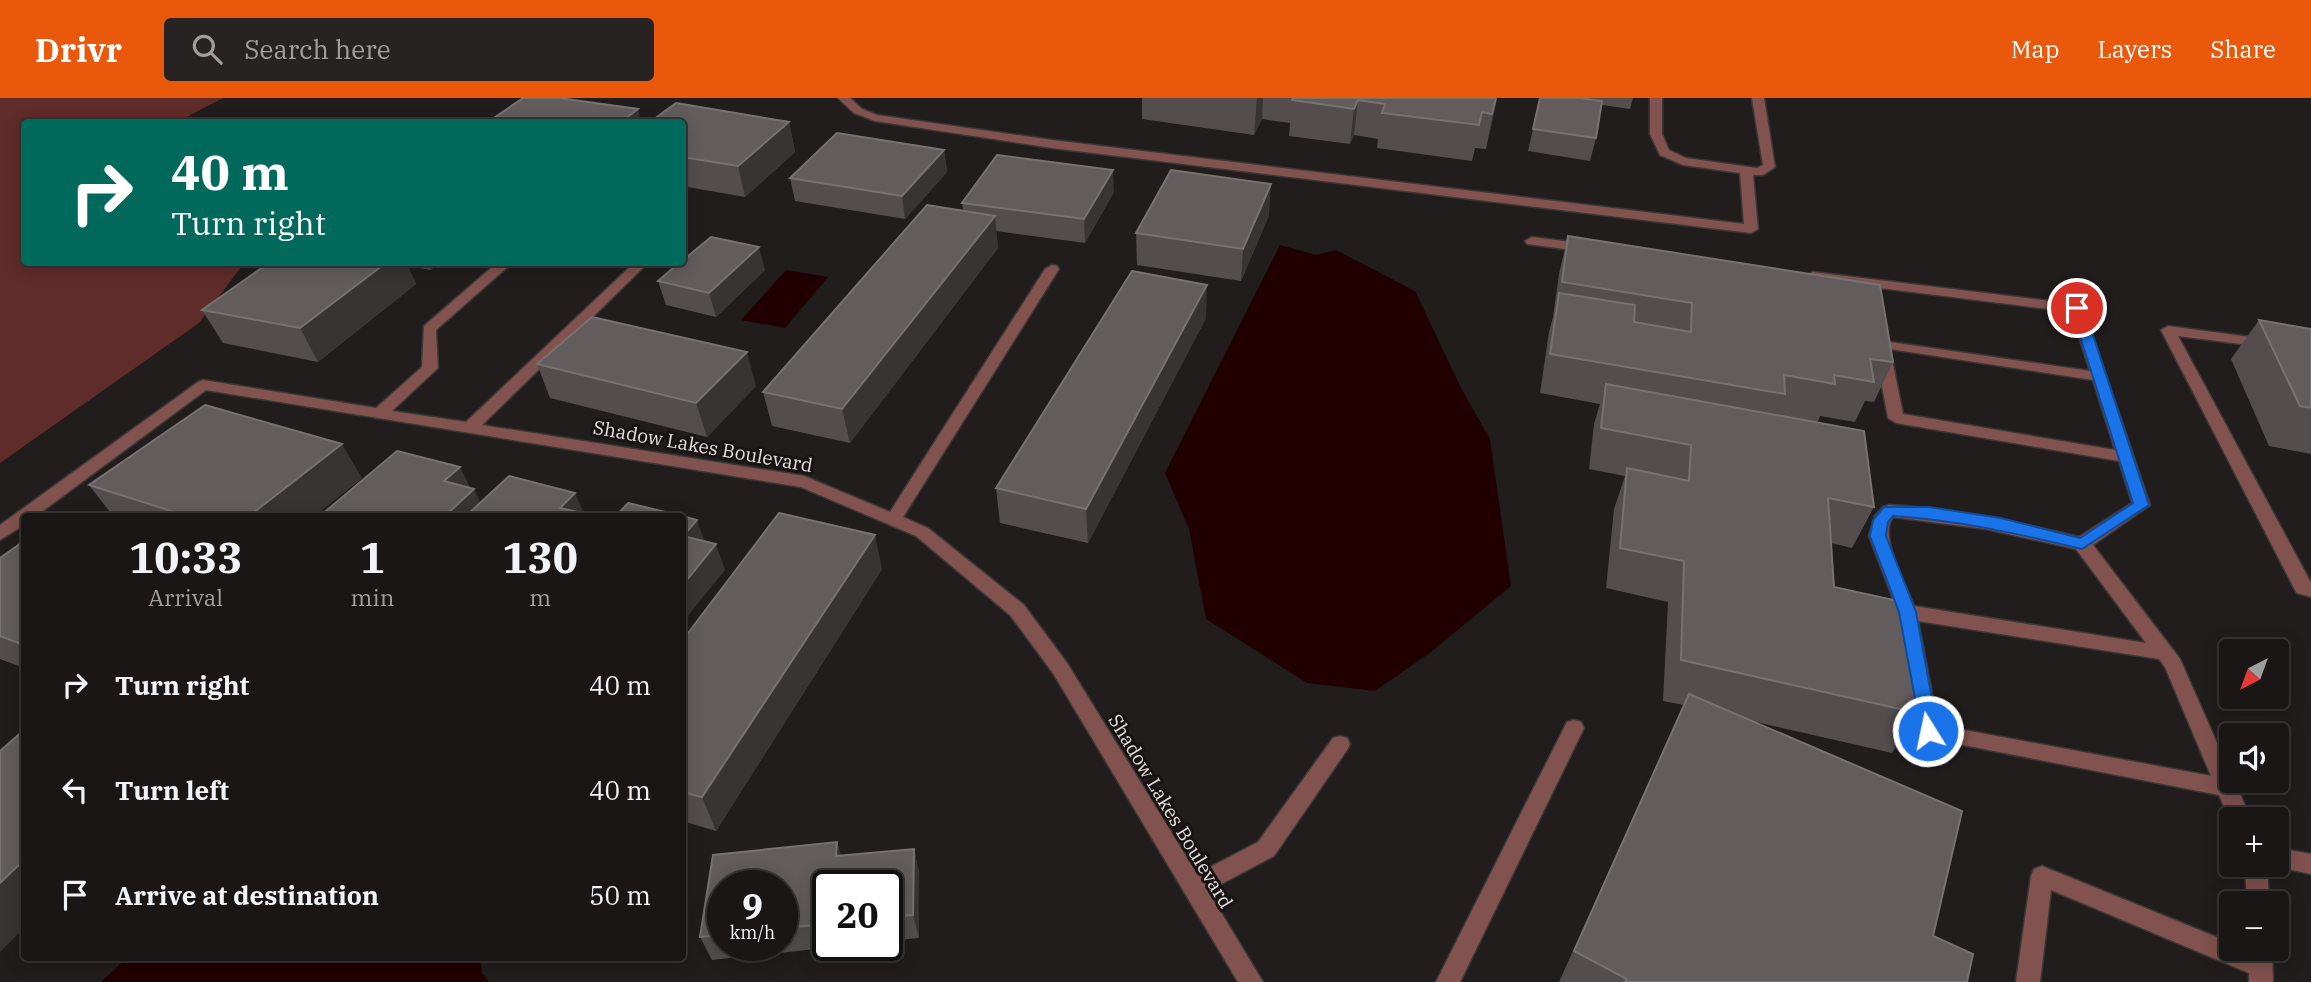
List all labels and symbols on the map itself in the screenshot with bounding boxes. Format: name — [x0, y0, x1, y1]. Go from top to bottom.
pin — [2047, 278, 2107, 338]
street label: Shadow Lakes Boulevard — [591, 415, 815, 477]
north arrow — [2219, 639, 2289, 709]
position arrow — [1891, 694, 1965, 768]
street label: Shadow Lakes Boulevard — [1103, 710, 1239, 912]
speed limit sign: 20 — [812, 870, 903, 961]

